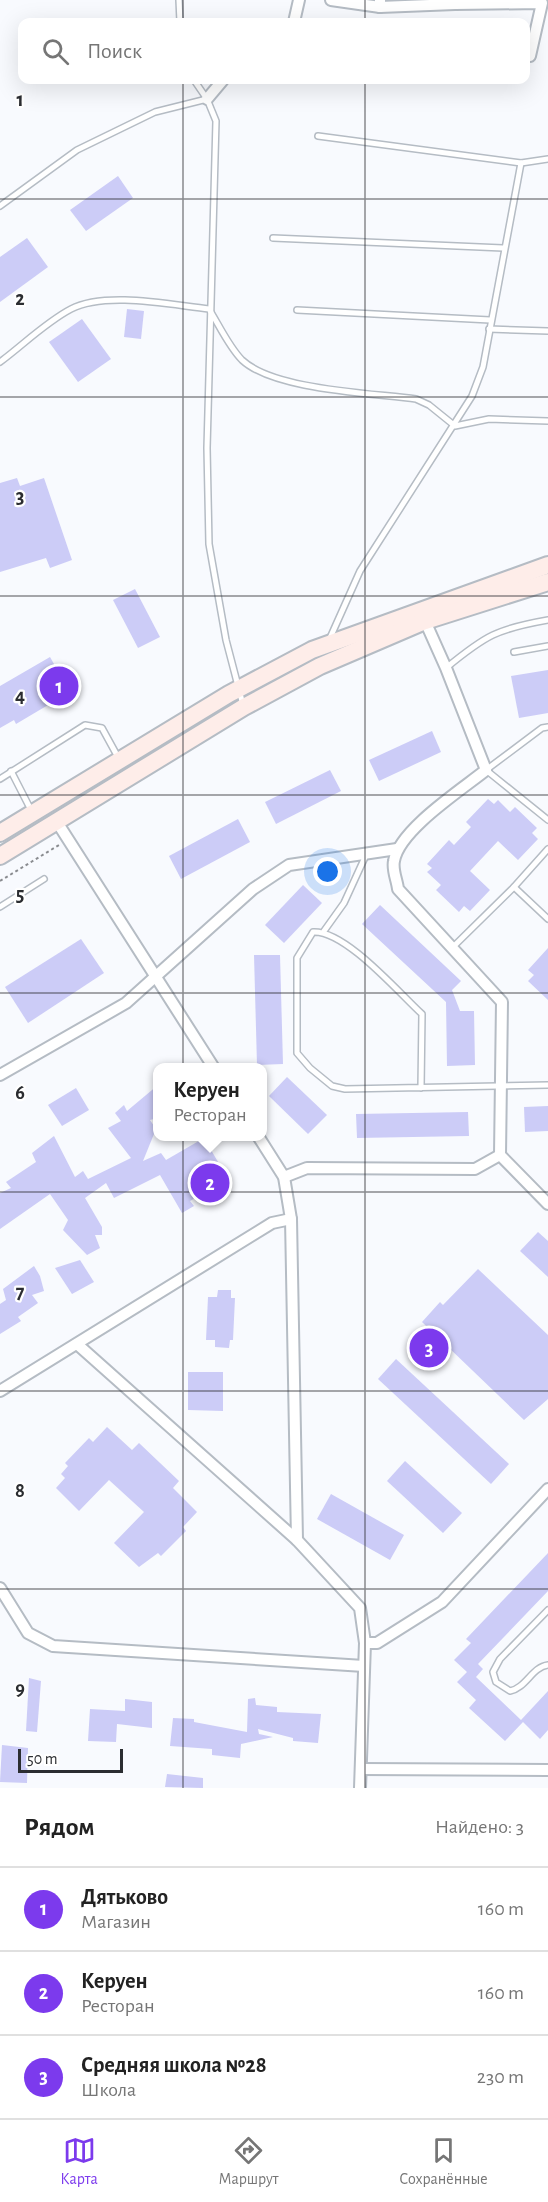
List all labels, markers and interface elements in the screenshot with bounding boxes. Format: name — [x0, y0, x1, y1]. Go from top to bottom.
search box — [18, 18, 530, 84]
icon: search — [39, 35, 72, 68]
text: Поиск — [87, 40, 142, 62]
text: 1 — [16, 90, 24, 110]
text: 2 — [15, 289, 25, 309]
text: 3 — [16, 487, 24, 507]
pin: 1 — [40, 664, 78, 708]
text: 4 — [15, 686, 25, 706]
your location — [313, 857, 342, 886]
text: 5 — [16, 885, 24, 905]
popup — [153, 1063, 267, 1141]
text: Керуен — [173, 1079, 240, 1101]
text: 6 — [15, 1083, 25, 1103]
text: Ресторан — [173, 1105, 247, 1125]
pin: 2 — [190, 1160, 230, 1206]
text: 7 — [16, 1282, 25, 1302]
pin: 3 — [410, 1326, 448, 1370]
text: 8 — [15, 1481, 25, 1501]
text: 9 — [15, 1679, 25, 1699]
scale bar — [18, 1746, 123, 1774]
text: 50 m — [27, 1751, 58, 1767]
text: Рядом — [24, 1814, 95, 1840]
text: Найдено: 3 — [435, 1817, 524, 1837]
text: Дятьково — [81, 1886, 168, 1908]
text: 1 — [40, 1899, 47, 1919]
text: 160 m — [478, 1899, 524, 1919]
text: Магазин — [81, 1912, 151, 1932]
text: Керуен — [81, 1970, 148, 1992]
text: 2 — [39, 1983, 48, 2003]
text: 160 m — [478, 1983, 524, 2003]
text: Ресторан — [81, 1996, 155, 2016]
text: Средняя школа №28 — [81, 2054, 267, 2076]
text: 3 — [39, 2067, 48, 2087]
text: 230 m — [477, 2067, 524, 2087]
text: Школа — [81, 2080, 136, 2100]
tab: Карта — [60, 2134, 98, 2189]
tab: Маршрут — [218, 2134, 279, 2189]
tab: Сохранённые — [399, 2134, 488, 2189]

